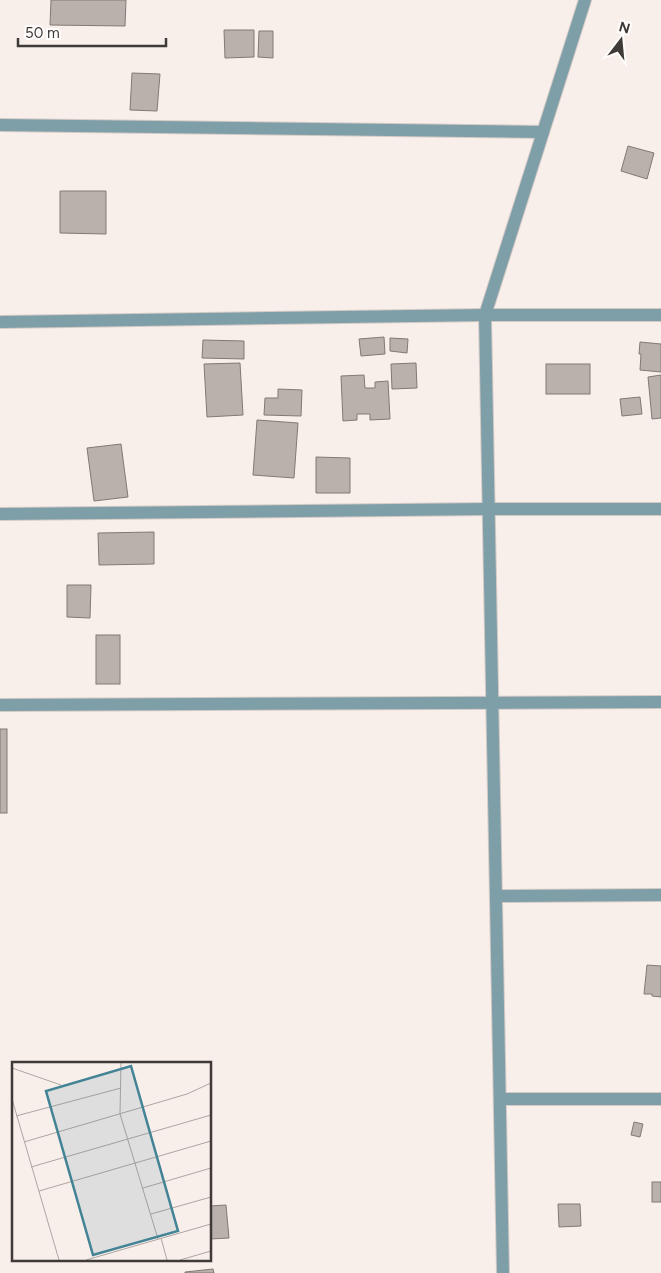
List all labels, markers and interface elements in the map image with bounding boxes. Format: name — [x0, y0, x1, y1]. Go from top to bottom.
scale bar — [18, 15, 165, 47]
north arrow — [596, 15, 646, 65]
text: N — [617, 18, 632, 38]
text: 50 m — [25, 24, 60, 42]
inset map — [12, 1062, 211, 1260]

